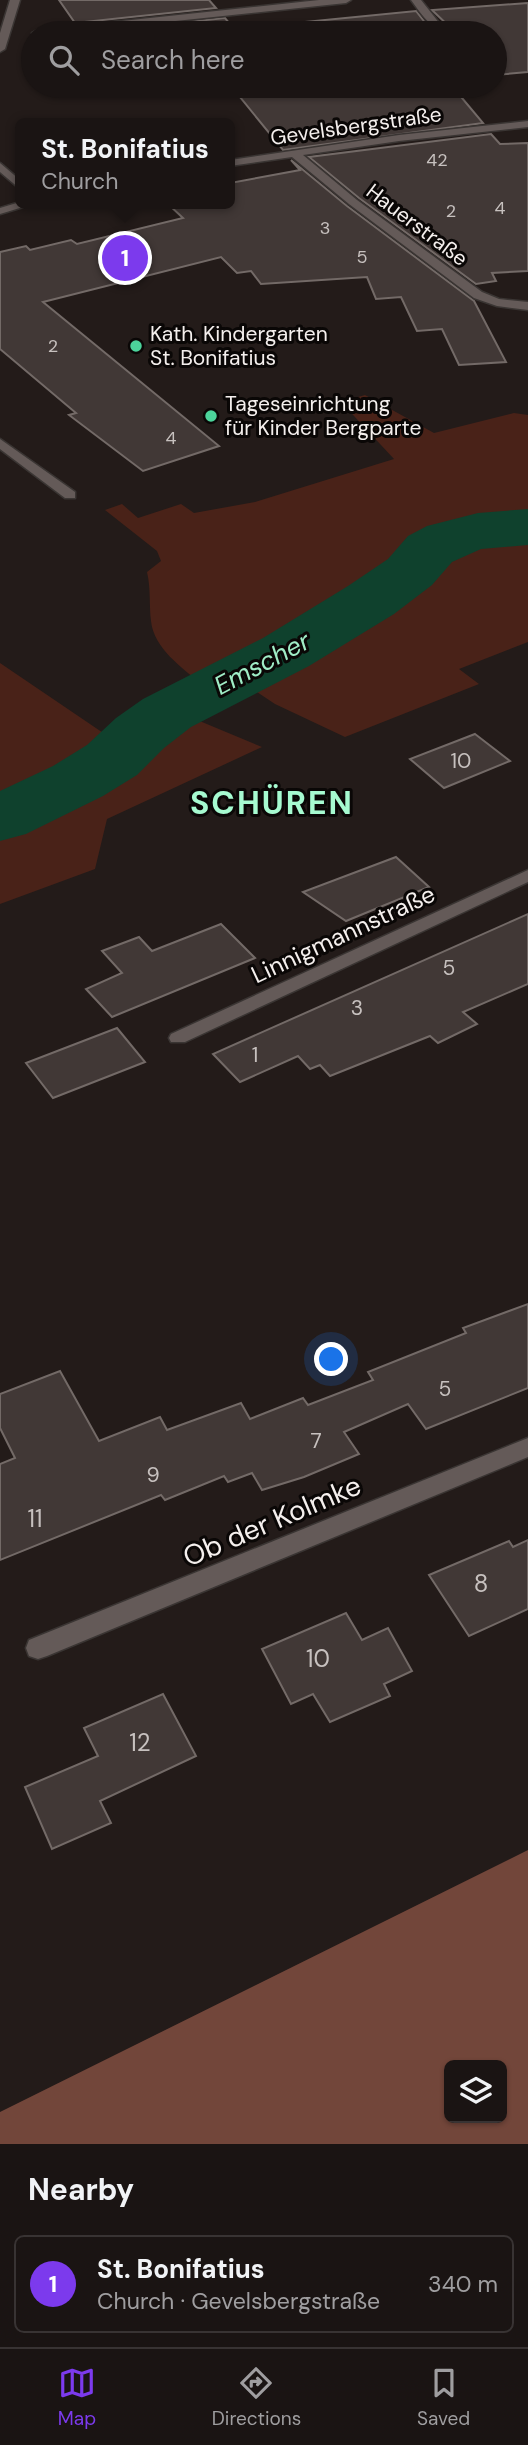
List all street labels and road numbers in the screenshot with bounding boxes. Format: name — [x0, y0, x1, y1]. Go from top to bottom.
street label: Gevelsbergstraße — [269, 100, 443, 152]
street label: Hauerstraße — [360, 178, 474, 272]
street label: Linnigmannstraße — [246, 878, 440, 990]
street label: Ob der Kolmke — [177, 1467, 367, 1575]

